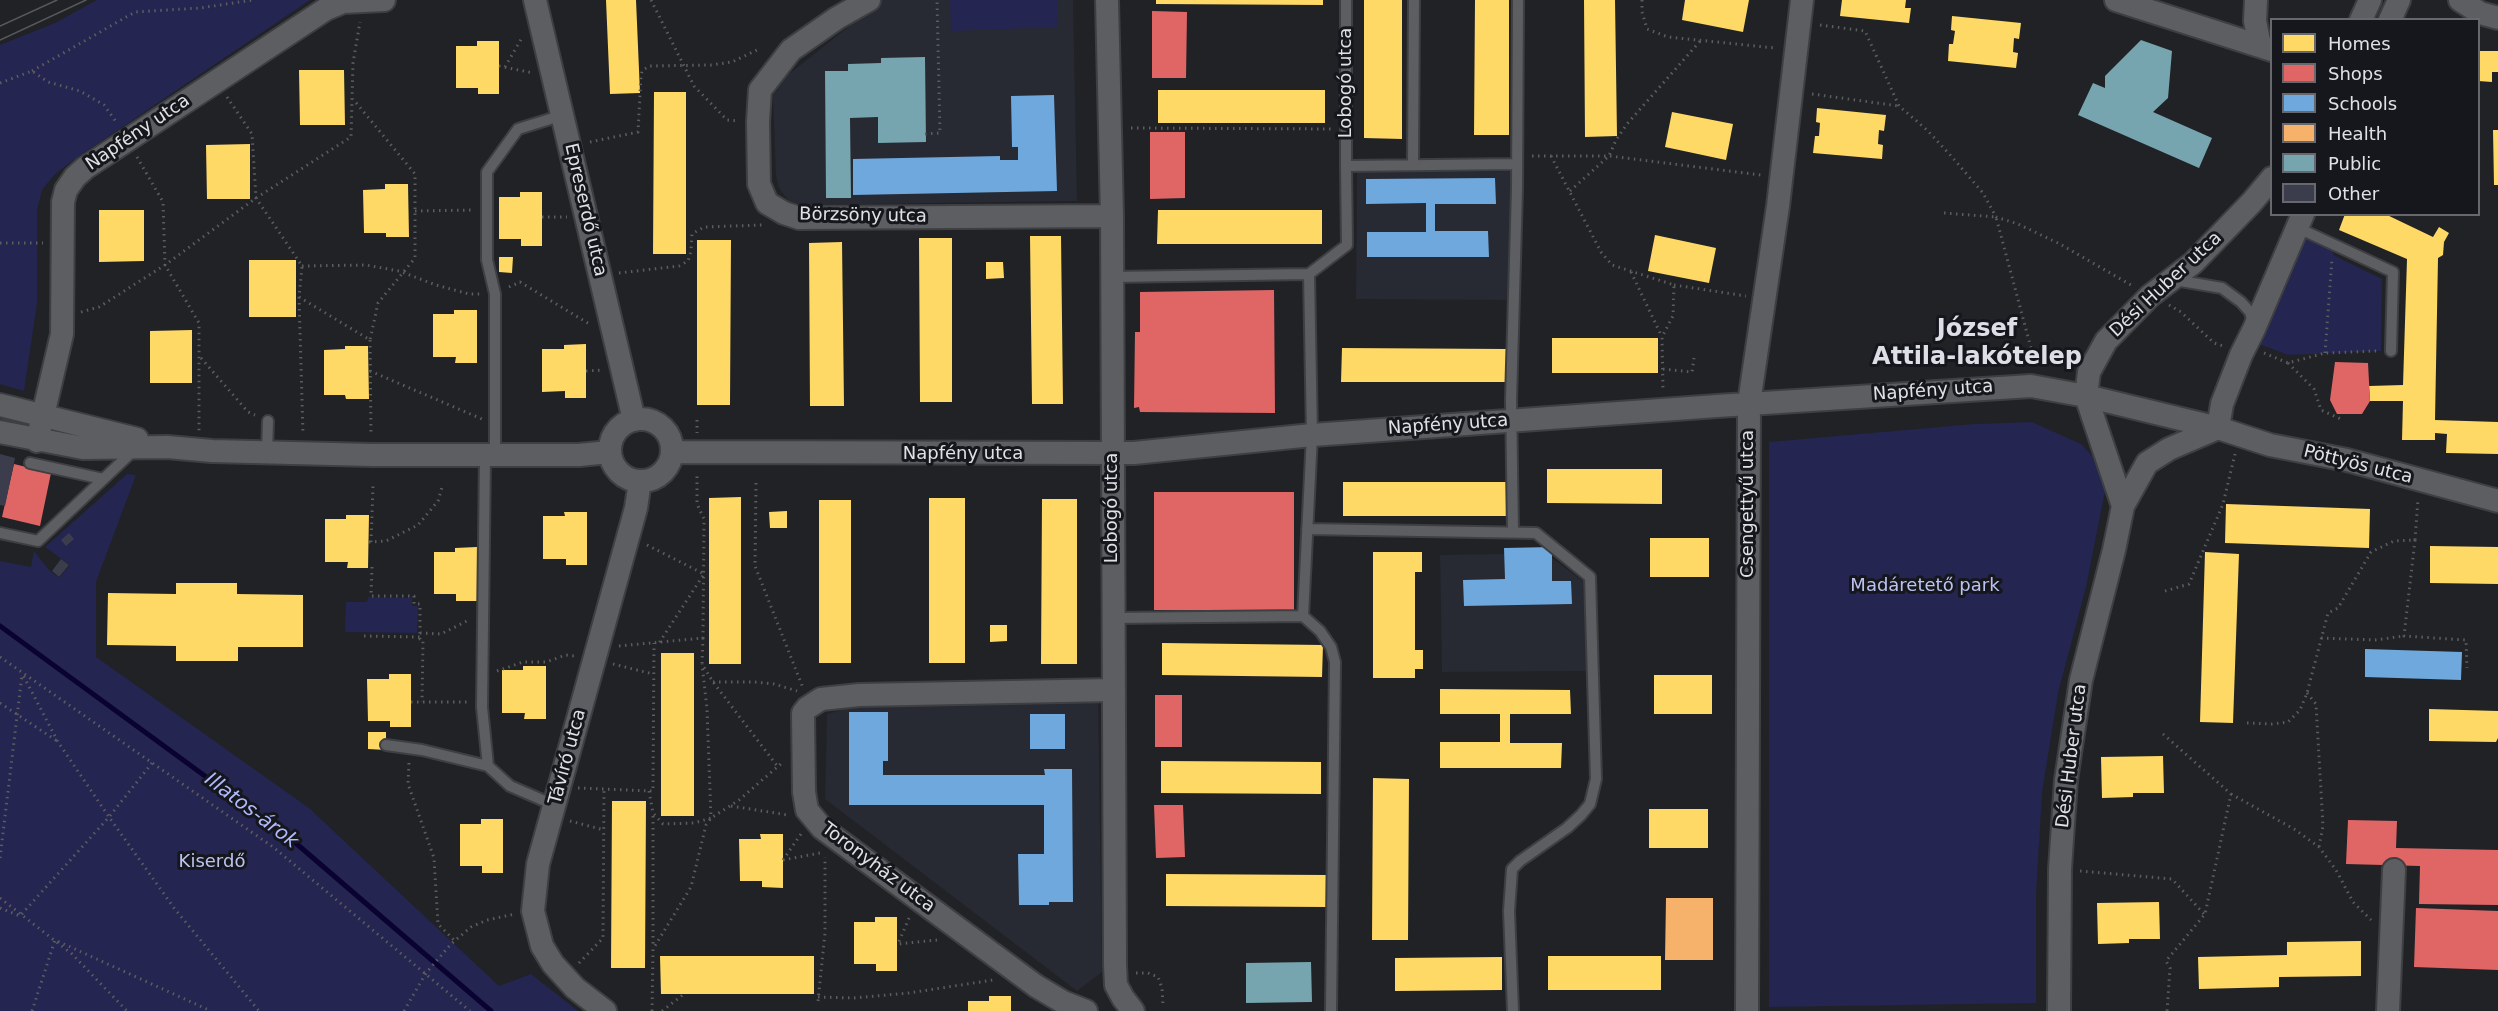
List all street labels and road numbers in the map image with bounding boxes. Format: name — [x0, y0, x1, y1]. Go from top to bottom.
street label: Lobogó utca — [1335, 28, 1357, 138]
street label: Napfény utca — [82, 90, 194, 176]
street label: Epreserdő utca — [559, 141, 611, 279]
street label: Börzsöny utca — [799, 204, 927, 228]
street label: Dési Huber utca — [2106, 228, 2226, 342]
street label: Napfény utca — [1872, 376, 1994, 406]
street label: Napfény utca — [1387, 410, 1509, 440]
street label: Csengettyű utca — [1737, 430, 1759, 578]
street label: Pöttyös utca — [2301, 441, 2415, 489]
street label: Napfény utca — [903, 443, 1023, 465]
street label: Lobogó utca — [1101, 453, 1123, 563]
street label: Dési Huber utca — [2052, 683, 2092, 829]
street label: Távíró utca — [545, 707, 591, 807]
street label: Toronyház utca — [817, 818, 939, 918]

